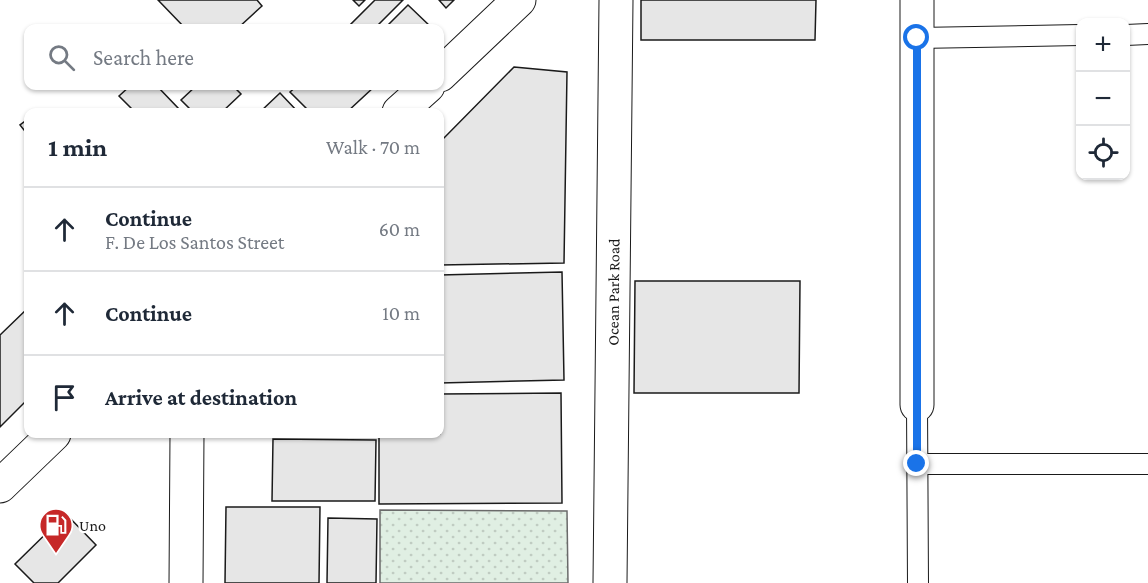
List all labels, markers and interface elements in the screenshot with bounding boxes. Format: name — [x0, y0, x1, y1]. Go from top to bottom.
map controls — [1076, 18, 1130, 180]
button: + — [1076, 18, 1130, 72]
search box — [24, 24, 444, 90]
route start — [903, 24, 929, 50]
icon: search — [45, 41, 78, 74]
text: Search here — [93, 45, 194, 70]
button: − — [1076, 72, 1130, 126]
button: locate — [1076, 126, 1130, 180]
text: 1 min — [48, 133, 107, 162]
text: Walk · 70 m — [326, 136, 420, 158]
text: Continue — [105, 206, 192, 231]
icon: ahead — [48, 213, 81, 246]
text: 60 m — [379, 218, 420, 240]
text: F. De Los Santos Street — [105, 231, 284, 253]
street label: Ocean Park Road — [604, 238, 623, 346]
icon: ahead — [48, 297, 81, 330]
text: Continue — [105, 301, 192, 326]
text: 10 m — [382, 302, 420, 324]
icon: arrive — [48, 381, 81, 414]
text: Arrive at destination — [105, 385, 297, 410]
route end — [903, 450, 929, 476]
fuel station icon: Uno — [38, 507, 74, 554]
place label: Uno — [79, 517, 106, 534]

